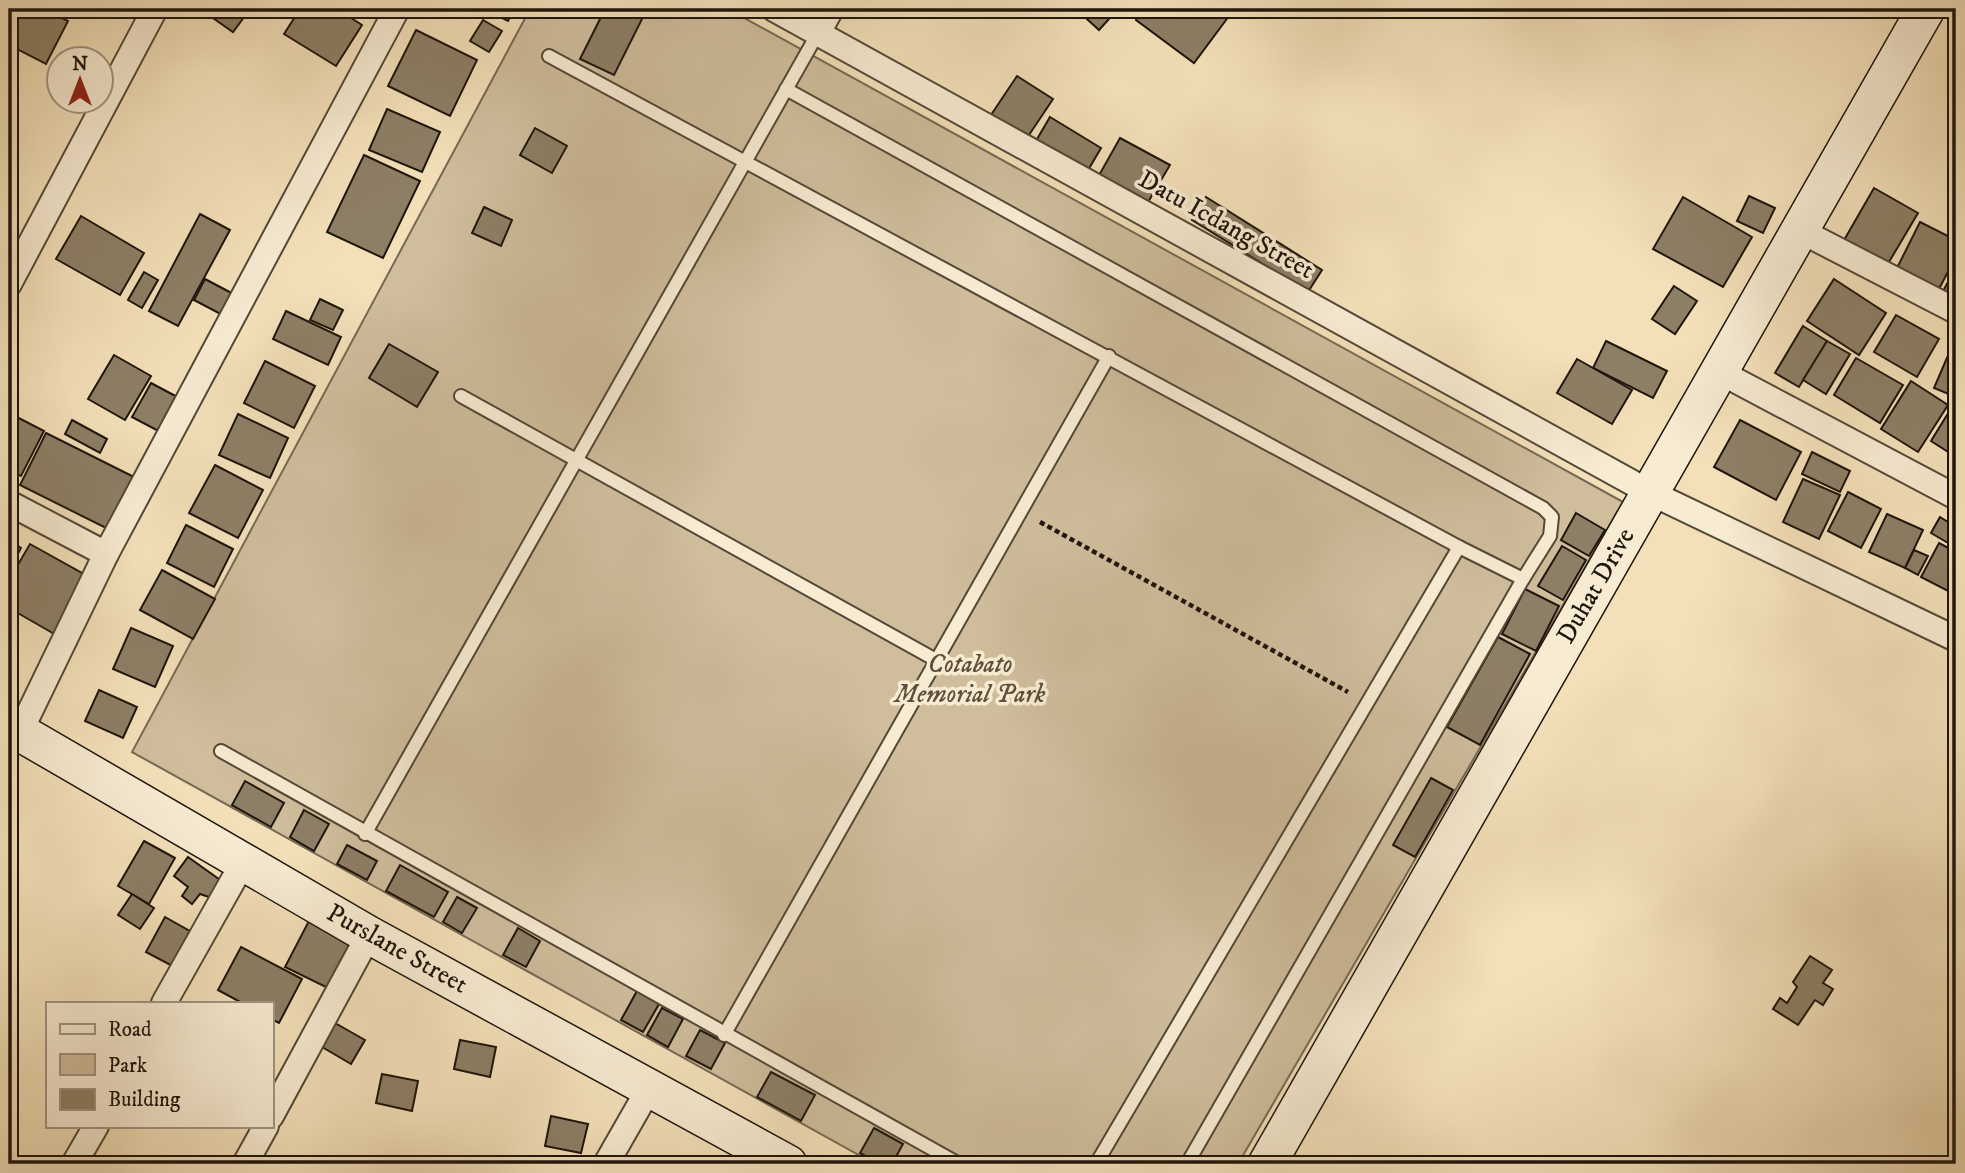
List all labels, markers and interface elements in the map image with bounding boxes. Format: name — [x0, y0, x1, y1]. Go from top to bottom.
north arrow — [46, 46, 116, 116]
text: N — [72, 53, 88, 76]
street label: Datu Icdang Street — [1132, 163, 1320, 287]
street label: Duhat Drive — [1550, 522, 1642, 650]
park label: Cotabato Memorial Park — [893, 648, 1046, 711]
street label: Purslane Street — [321, 897, 473, 1001]
legend — [46, 1002, 273, 1128]
text: Road — [108, 1017, 152, 1043]
text: Park — [108, 1053, 148, 1079]
text: Building — [108, 1087, 181, 1113]

